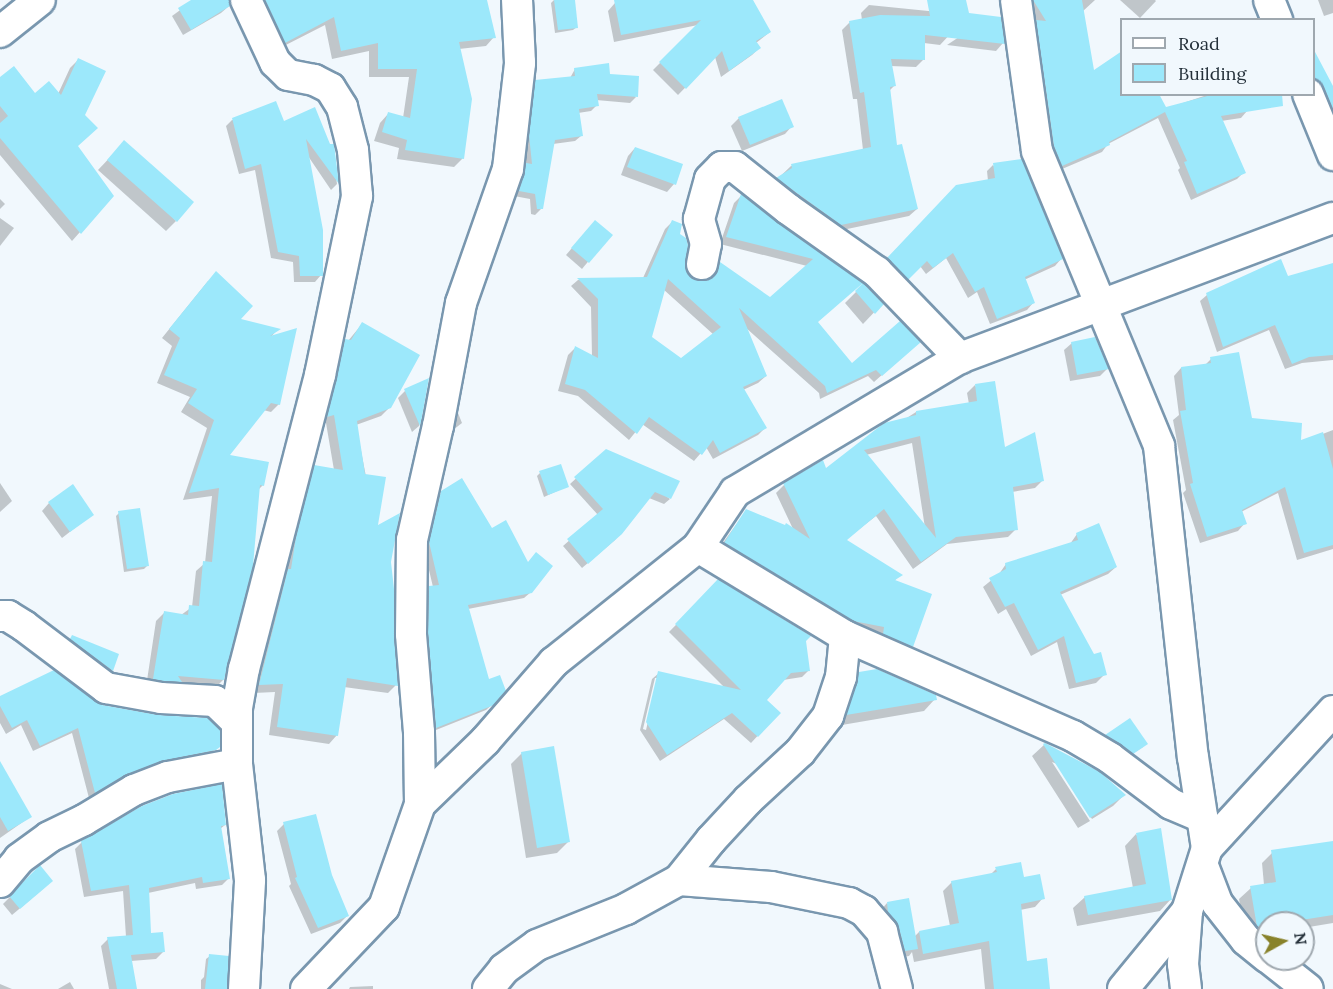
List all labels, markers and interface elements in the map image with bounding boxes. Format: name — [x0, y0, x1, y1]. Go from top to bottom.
legend — [1120, 18, 1315, 96]
text: Road — [1178, 32, 1220, 55]
text: Building — [1178, 62, 1246, 85]
north arrow — [1255, 911, 1315, 971]
text: N — [1290, 931, 1312, 946]

